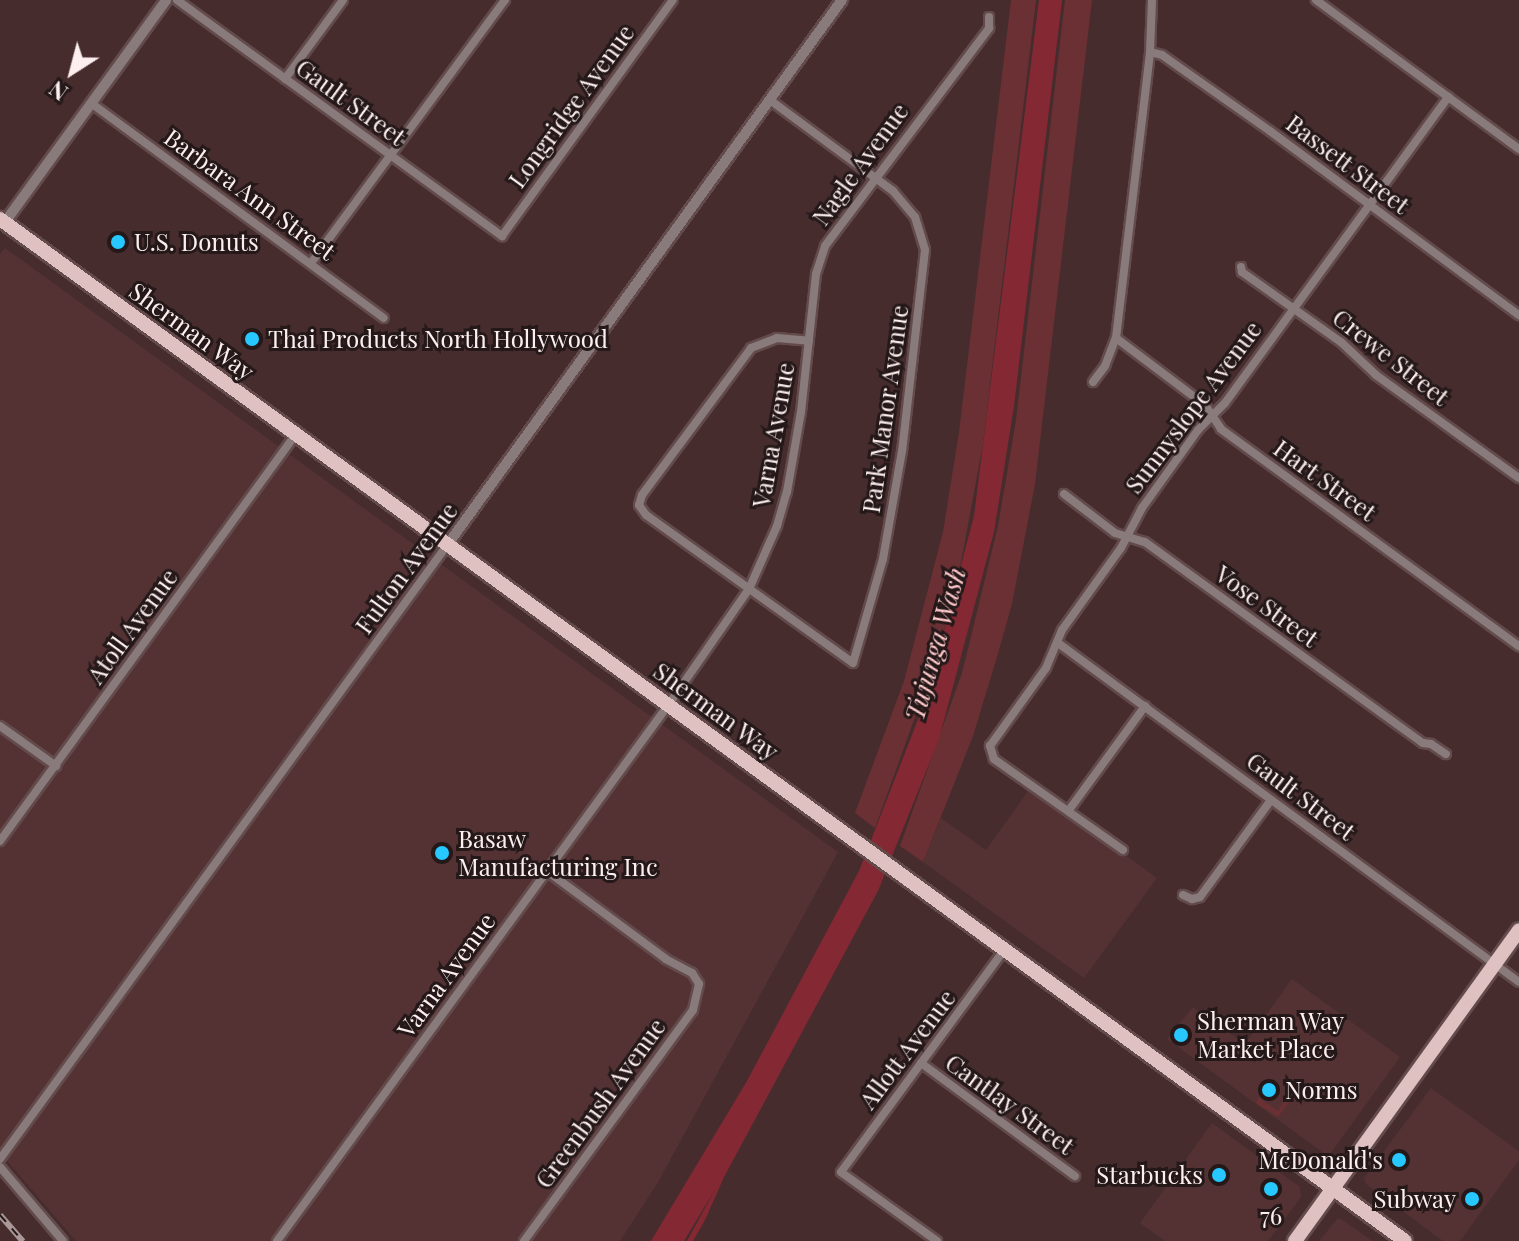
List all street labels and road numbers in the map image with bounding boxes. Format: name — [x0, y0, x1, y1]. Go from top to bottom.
street label: Longridge Avenue — [502, 18, 640, 194]
street label: Gault Street — [291, 53, 411, 151]
street label: Nagle Avenue — [806, 97, 914, 231]
street label: Bassett Street — [1281, 108, 1415, 220]
street label: Barbara Ann Street — [158, 122, 342, 266]
street label: Sherman Way — [124, 276, 260, 386]
street label: Park Manor Avenue — [856, 302, 914, 516]
street label: Crewe Street — [1327, 303, 1455, 411]
street label: Sunnyslope Avenue — [1119, 315, 1267, 499]
street label: Varna Avenue — [746, 360, 800, 510]
street label: Hart Street — [1268, 433, 1382, 527]
street label: Fulton Avenue — [349, 497, 463, 639]
street label: Vose Street — [1210, 559, 1324, 653]
street label: Atoll Avenue — [81, 563, 183, 689]
street label: Sherman Way — [648, 656, 784, 766]
street label: Gault Street — [1241, 746, 1361, 846]
street label: Varna Avenue — [391, 907, 501, 1043]
street label: Allott Avenue — [852, 983, 962, 1115]
street label: Greenbush Avenue — [529, 1012, 671, 1194]
street label: Cantlay Street — [940, 1048, 1080, 1160]

